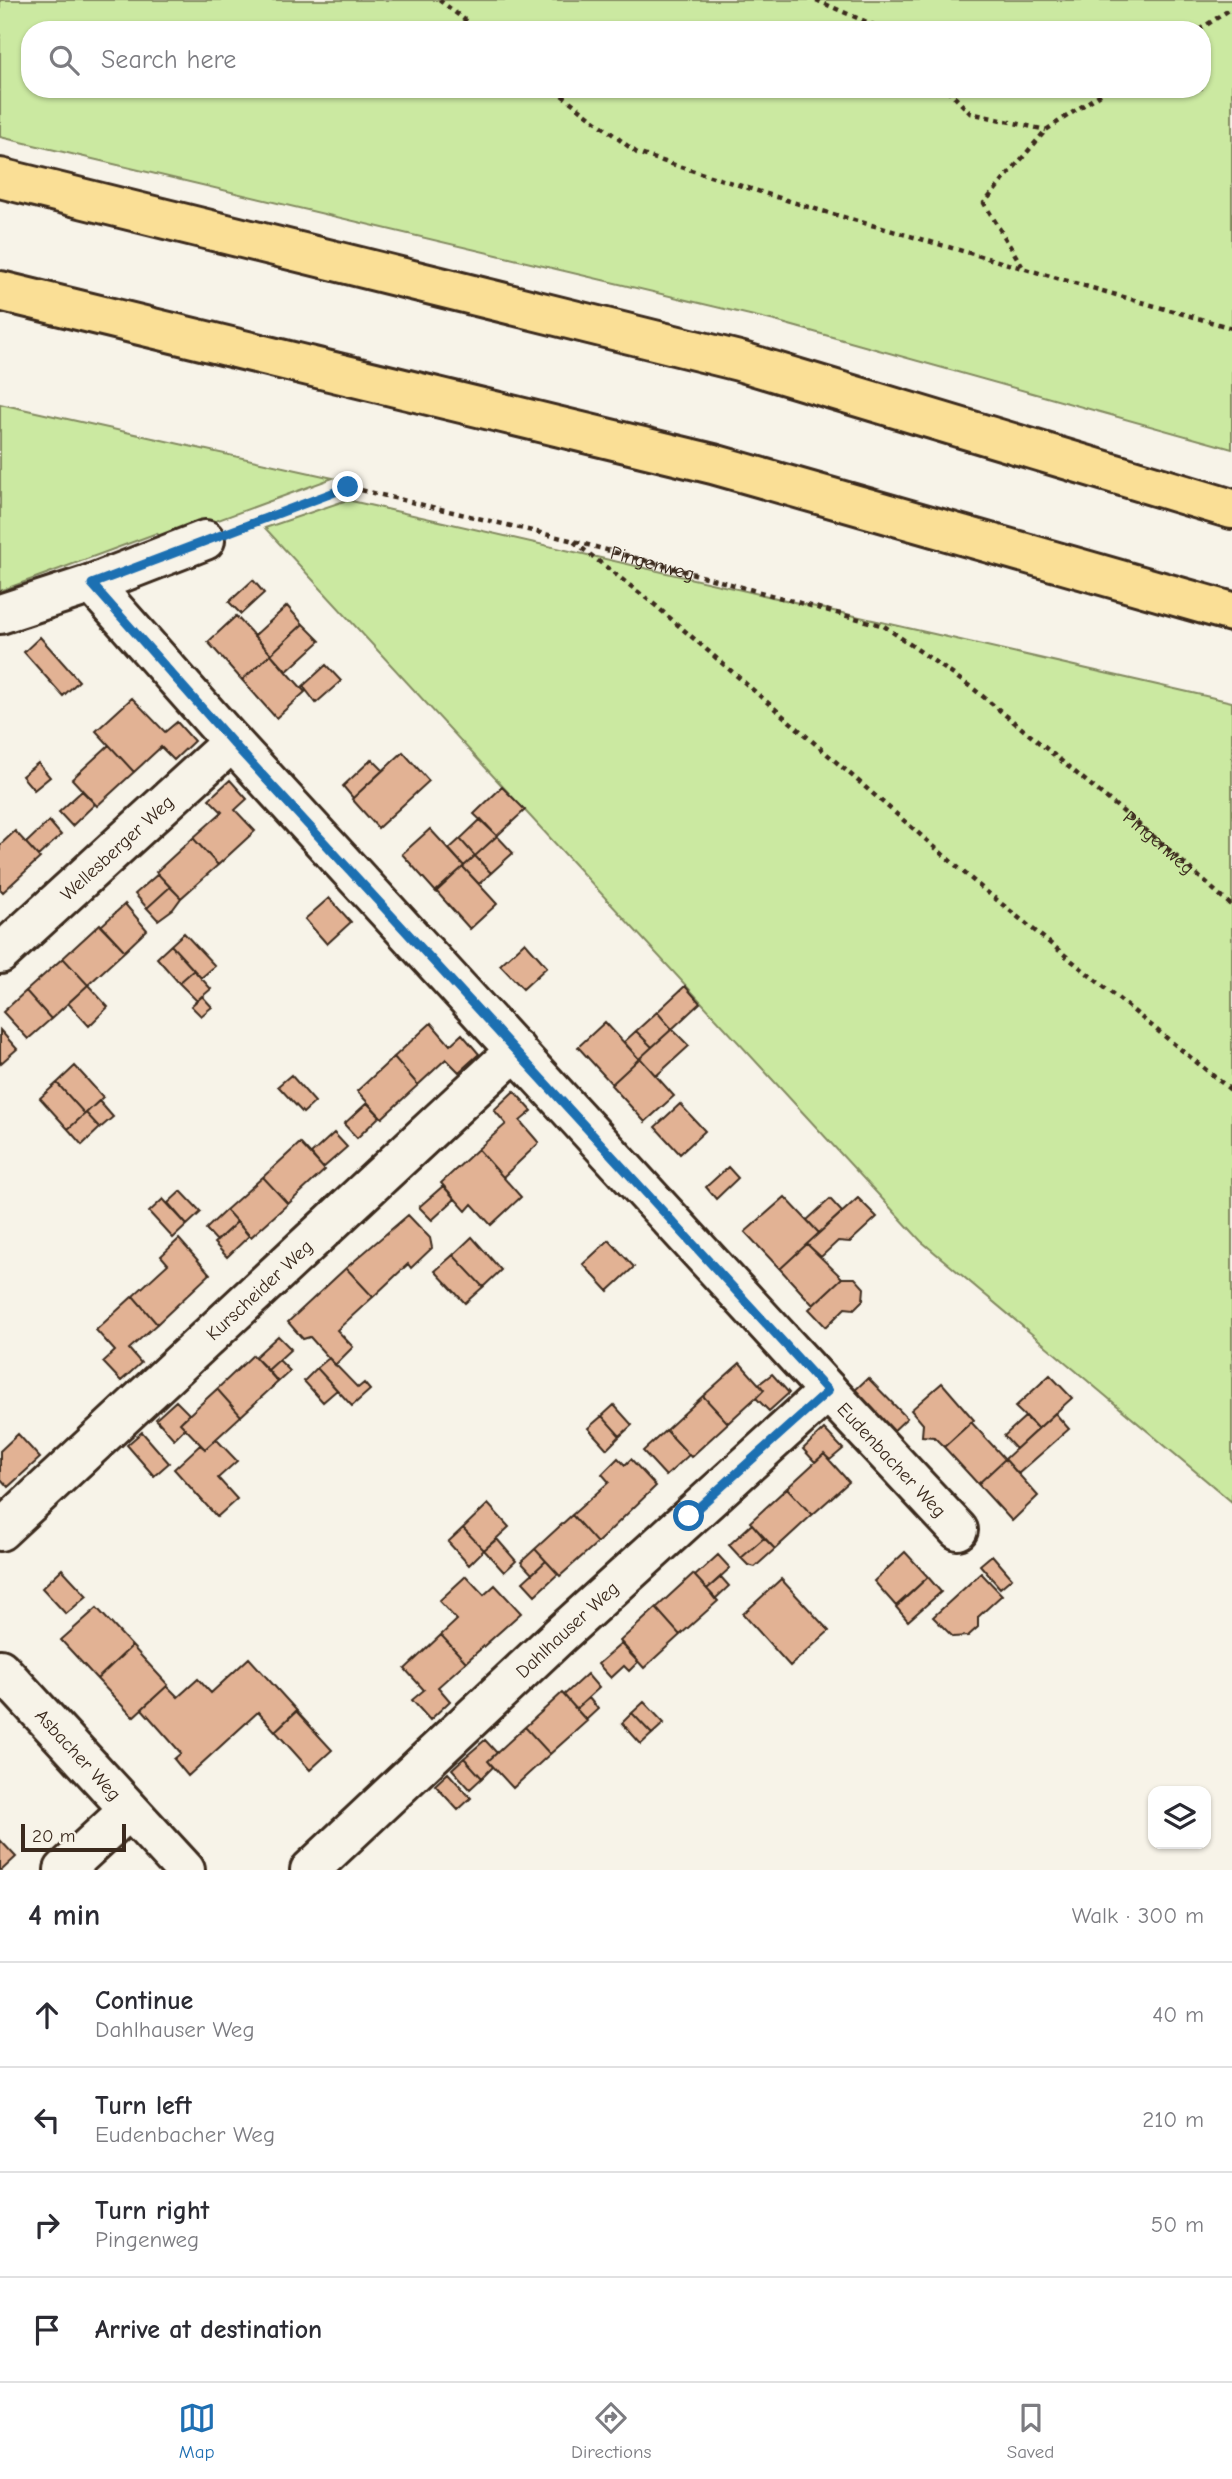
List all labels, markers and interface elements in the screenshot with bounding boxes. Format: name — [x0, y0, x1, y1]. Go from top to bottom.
search box — [21, 21, 1211, 98]
icon: search — [45, 41, 83, 79]
text: Search here — [101, 45, 236, 75]
route end — [332, 471, 363, 502]
street label: Pingenweg — [608, 542, 697, 586]
street label: Wellesberger Weg — [56, 791, 178, 905]
street label: Pingenweg — [1119, 806, 1198, 879]
street label: Kurscheider Weg — [202, 1235, 317, 1345]
street label: Eudenbacher Weg — [832, 1398, 950, 1522]
route start — [673, 1500, 704, 1531]
street label: Dahlhauser Weg — [512, 1577, 623, 1683]
street label: Asbacher Weg — [30, 1705, 125, 1805]
map controls — [1148, 1786, 1211, 1849]
button: layers — [1148, 1786, 1211, 1849]
scale bar — [21, 1821, 126, 1853]
text: 20 m — [32, 1825, 76, 1847]
text: 4 min — [28, 1898, 100, 1933]
text: Walk · 300 m — [1072, 1902, 1204, 1929]
text: Continue — [95, 1986, 193, 2016]
icon: ahead — [28, 1996, 66, 2034]
text: 40 m — [1152, 2001, 1204, 2028]
text: Dahlhauser Weg — [95, 2016, 255, 2043]
text: Turn left — [95, 2091, 192, 2121]
icon: left — [28, 2101, 66, 2139]
text: 210 m — [1142, 2106, 1204, 2133]
text: Eudenbacher Weg — [95, 2121, 275, 2148]
text: Turn right — [95, 2196, 209, 2226]
icon: right — [28, 2206, 66, 2244]
text: 50 m — [1151, 2211, 1204, 2238]
text: Pingenweg — [95, 2226, 199, 2253]
icon: arrive — [28, 2311, 66, 2349]
text: Arrive at destination — [95, 2315, 322, 2345]
tab: Map — [178, 2399, 216, 2463]
tab: Directions — [571, 2399, 651, 2463]
tab: Saved — [1007, 2399, 1054, 2463]

